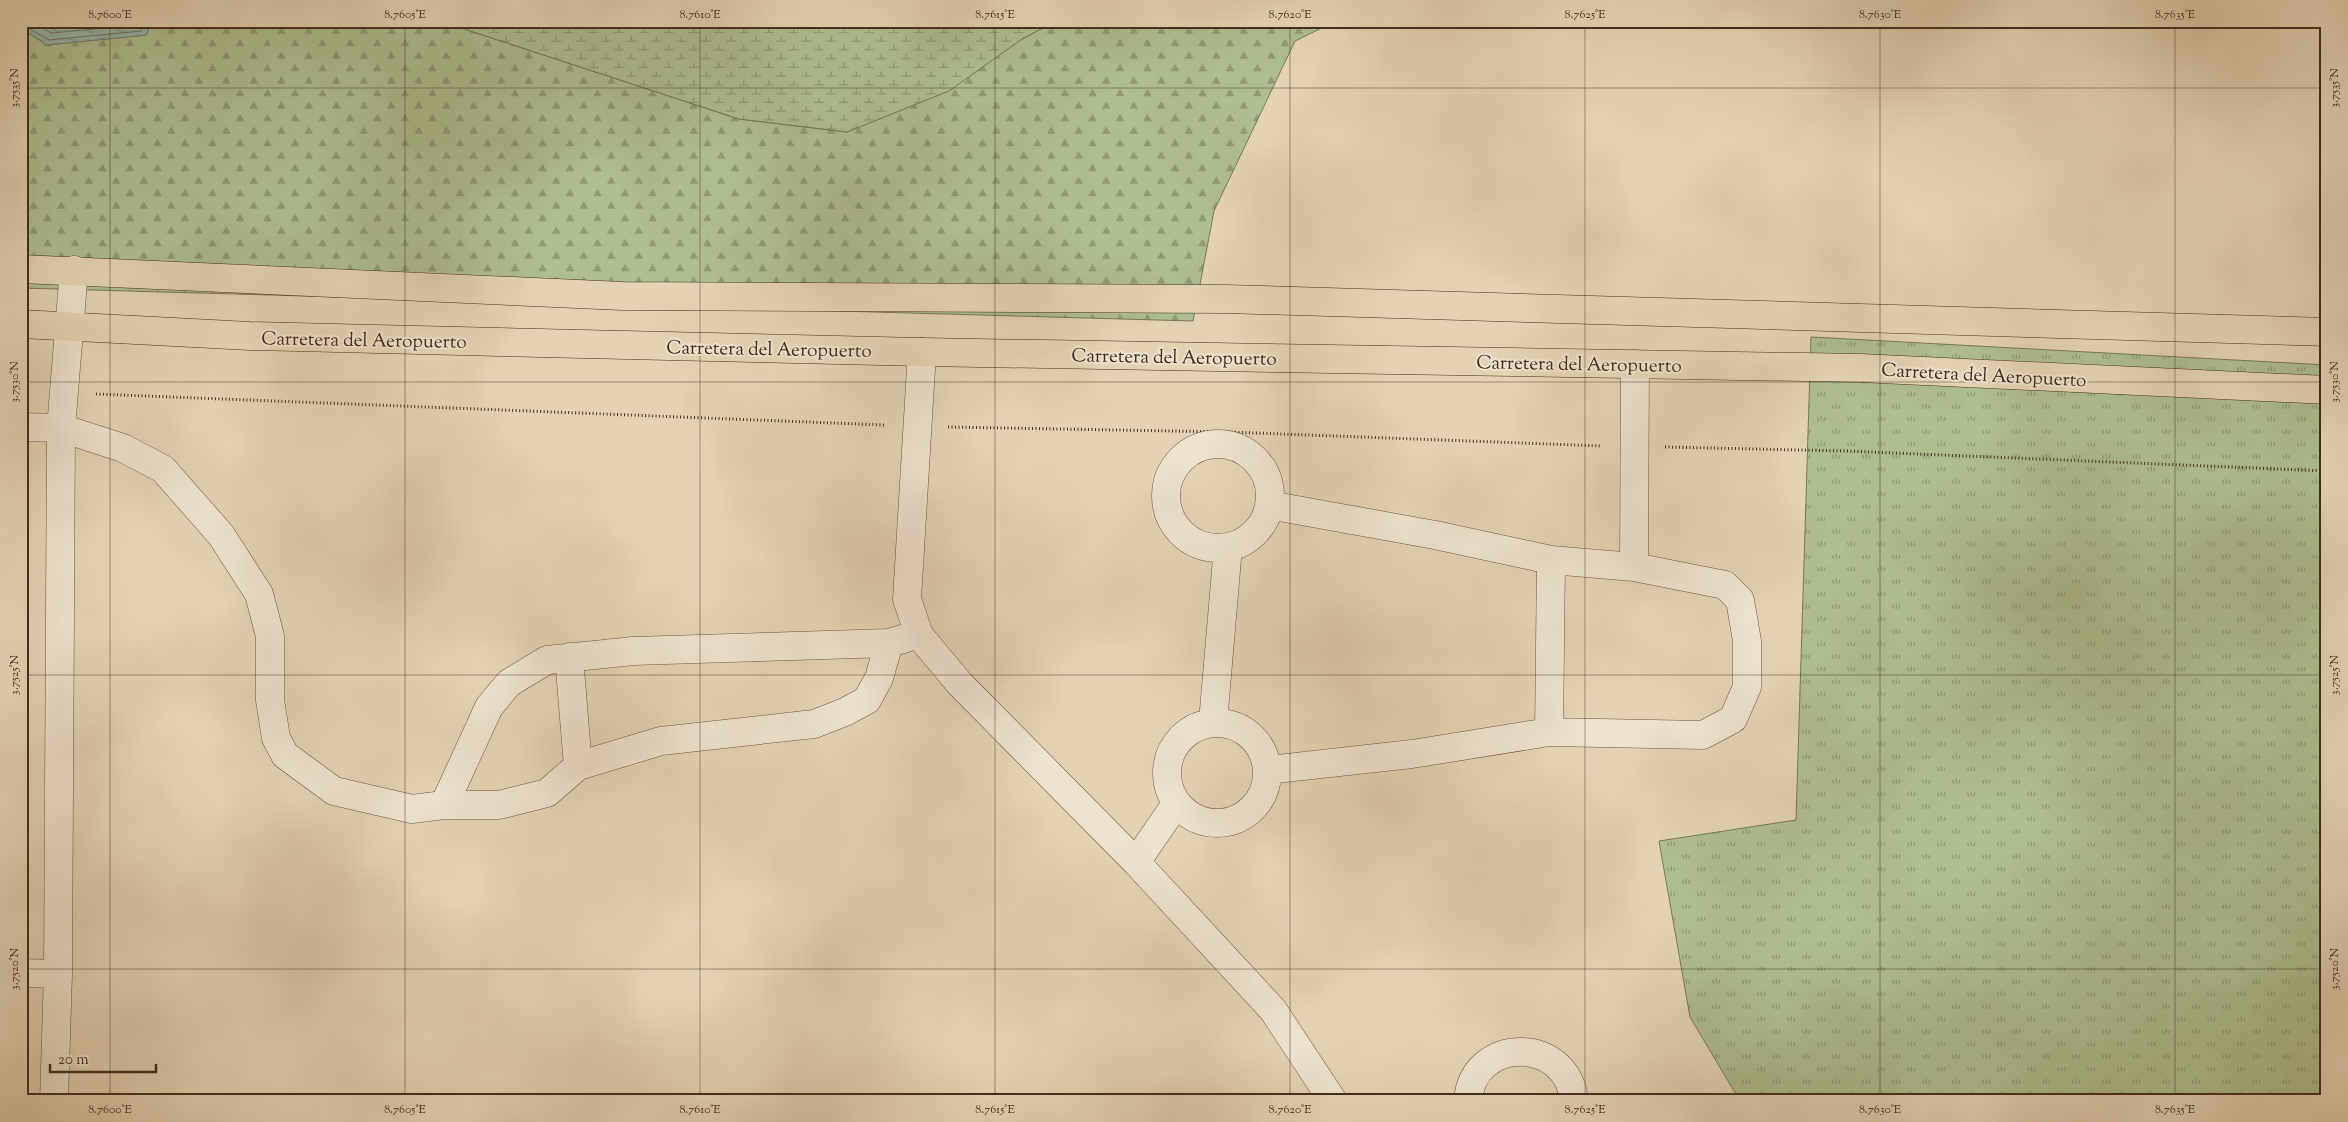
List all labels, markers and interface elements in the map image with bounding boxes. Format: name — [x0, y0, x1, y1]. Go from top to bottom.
text: 8.7600°E — [88, 6, 133, 24]
text: 8.7605°E — [384, 6, 427, 24]
text: 8.7610°E — [679, 6, 721, 24]
text: 8.7615°E — [975, 6, 1015, 24]
text: 8.7620°E — [1269, 6, 1312, 24]
text: 8.7625°E — [1565, 6, 1606, 24]
text: 8.7630°E — [1859, 6, 1902, 24]
text: 8.7635°E — [2155, 6, 2196, 24]
text: 3.7535°N — [6, 68, 24, 108]
text: 3.7535°N — [2326, 68, 2344, 108]
street label: Carretera del Aeropuerto — [261, 326, 467, 357]
street label: Carretera del Aeropuerto — [666, 335, 872, 366]
street label: Carretera del Aeropuerto — [1071, 343, 1277, 374]
street label: Carretera del Aeropuerto — [1476, 350, 1682, 381]
street label: Carretera del Aeropuerto — [1881, 358, 2087, 395]
text: 3.7530°N — [6, 361, 24, 403]
text: 3.7530°N — [2326, 361, 2344, 403]
text: 3.7525°N — [6, 654, 24, 695]
text: 3.7525°N — [2326, 654, 2344, 695]
text: 3.7520°N — [6, 947, 24, 990]
text: 3.7520°N — [2326, 947, 2344, 990]
scale bar — [50, 1042, 156, 1074]
text: 20 m — [58, 1050, 89, 1071]
text: 8.7600°E — [88, 1101, 133, 1119]
text: 8.7605°E — [384, 1101, 427, 1119]
text: 8.7610°E — [679, 1101, 721, 1119]
text: 8.7615°E — [975, 1101, 1015, 1119]
text: 8.7620°E — [1269, 1101, 1312, 1119]
text: 8.7625°E — [1565, 1101, 1606, 1119]
text: 8.7630°E — [1859, 1101, 1902, 1119]
text: 8.7635°E — [2155, 1101, 2196, 1119]

